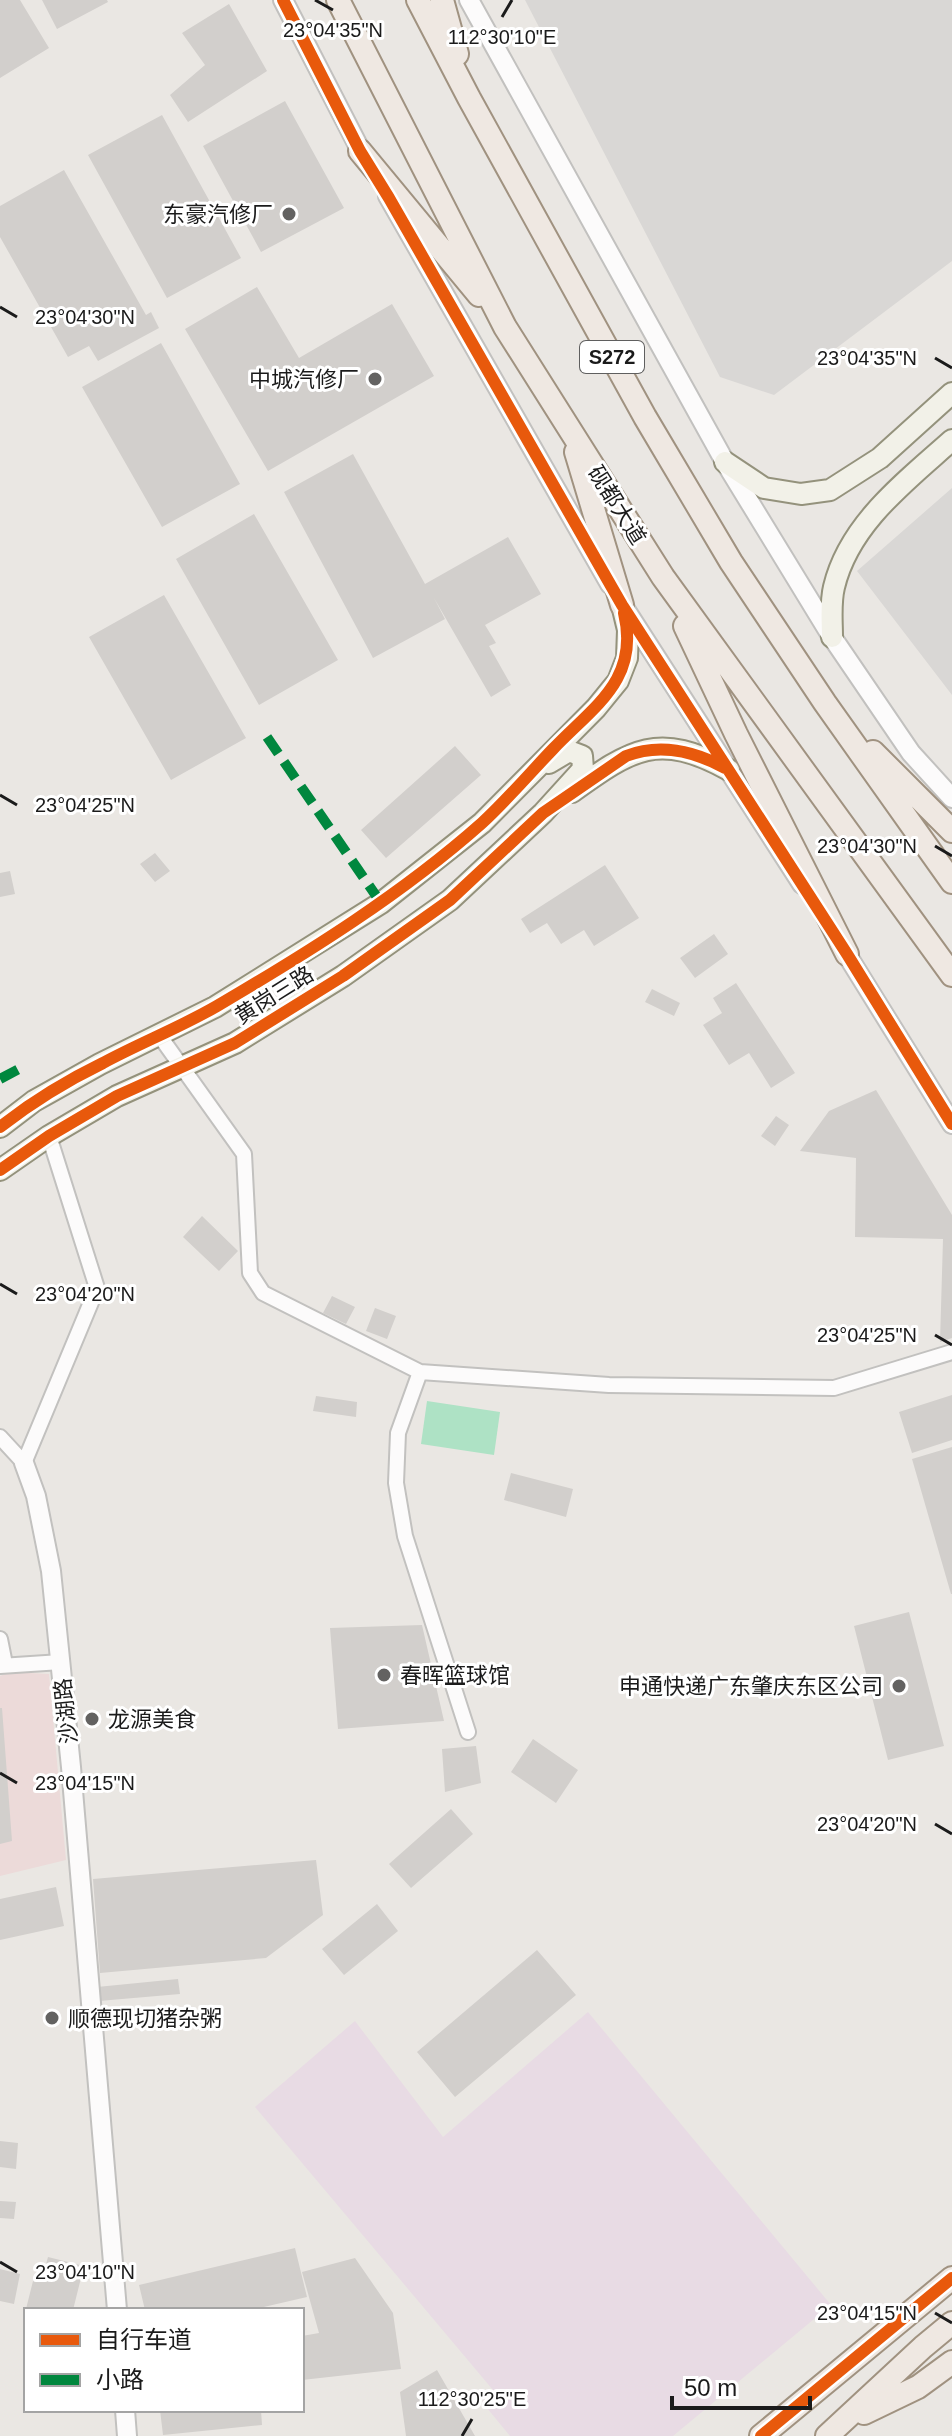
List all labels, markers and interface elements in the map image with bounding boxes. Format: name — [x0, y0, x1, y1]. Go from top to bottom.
text: 23°04'35"N — [283, 19, 383, 41]
text: 112°30'10"E — [448, 26, 556, 48]
place label: 东豪汽修厂 — [163, 202, 273, 227]
marker: 东豪汽修厂 — [280, 205, 298, 223]
text: 23°04'30"N — [35, 306, 135, 328]
road number: S272 — [580, 341, 644, 373]
text: 23°04'35"N — [817, 347, 917, 369]
place label: 中城汽修厂 — [249, 367, 359, 392]
marker: 中城汽修厂 — [366, 370, 384, 388]
street label: 砚都大道 — [583, 461, 651, 549]
text: 23°04'25"N — [35, 794, 135, 816]
text: 23°04'30"N — [817, 835, 917, 857]
street label: 黄岗三路 — [230, 961, 318, 1029]
text: 23°04'20"N — [35, 1283, 135, 1305]
text: 23°04'25"N — [817, 1324, 917, 1346]
place label: 春晖篮球馆 — [400, 1663, 510, 1688]
marker: 春晖篮球馆 — [375, 1666, 393, 1684]
place label: 申通快递广东肇庆东区公司 — [619, 1674, 883, 1699]
street label: 沙湖路 — [50, 1677, 82, 1745]
marker: 申通快递广东肇庆东区公司 — [890, 1677, 908, 1695]
place label: 龙源美食 — [108, 1707, 196, 1732]
marker: 龙源美食 — [83, 1710, 101, 1728]
text: 23°04'15"N — [35, 1772, 135, 1794]
text: 23°04'20"N — [817, 1813, 917, 1835]
place label: 顺德现切猪杂粥 — [68, 2006, 222, 2031]
marker: 顺德现切猪杂粥 — [43, 2009, 61, 2027]
text: 23°04'10"N — [35, 2261, 135, 2283]
text: 23°04'15"N — [817, 2302, 917, 2324]
legend — [24, 2308, 304, 2412]
text: 自行车道 — [96, 2326, 192, 2353]
scale bar — [672, 2360, 810, 2410]
text: 小路 — [96, 2366, 144, 2393]
text: 50 m — [684, 2374, 737, 2401]
text: 112°30'25"E — [418, 2388, 526, 2410]

